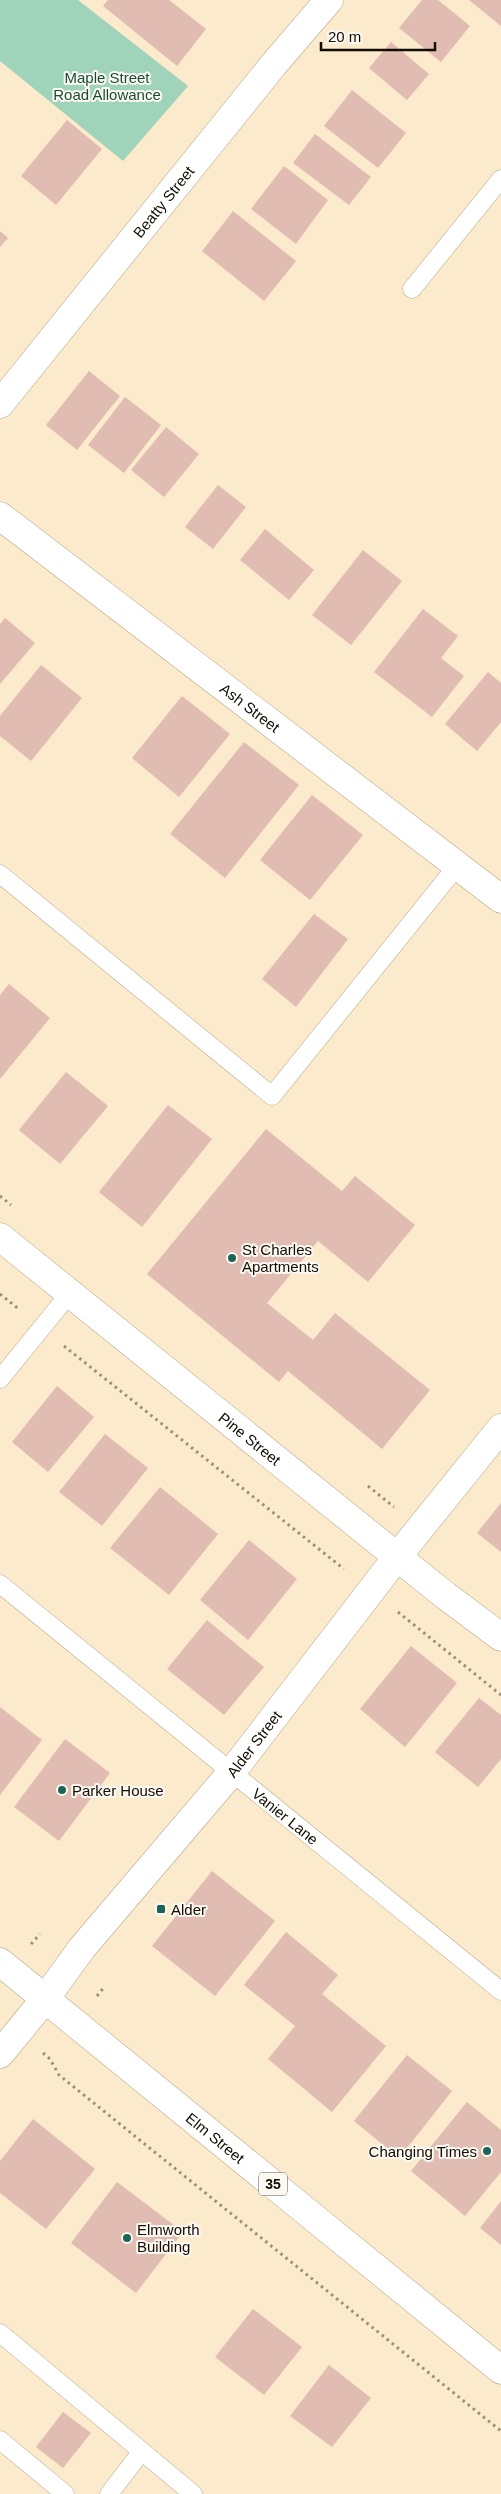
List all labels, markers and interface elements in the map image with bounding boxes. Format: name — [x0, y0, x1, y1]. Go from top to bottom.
scale bar — [321, 20, 435, 52]
text: 20 m — [328, 28, 361, 45]
park label: Maple Street Road Allowance — [53, 69, 161, 103]
street label: Beatty Street — [129, 162, 198, 241]
street label: Ash Street — [217, 679, 284, 736]
place label: St Charles Apartments — [242, 1241, 319, 1275]
marker: St Charles Apartments — [226, 1252, 238, 1264]
street label: Pine Street — [216, 1408, 285, 1469]
street label: Alder Street — [223, 1706, 285, 1780]
place label: Parker House — [72, 1782, 164, 1799]
marker: Parker House — [56, 1784, 68, 1796]
street label: Vanier Lane — [249, 1784, 322, 1848]
place label: Alder — [171, 1901, 206, 1918]
marker: Alder — [155, 1903, 167, 1915]
street label: Elm Street — [183, 2109, 249, 2167]
place label: Changing Times — [369, 2143, 477, 2160]
marker: Changing Times — [481, 2145, 493, 2157]
road number: 35 — [259, 2172, 287, 2196]
place label: Elmworth Building — [137, 2221, 200, 2255]
marker: Elmworth Building — [121, 2232, 133, 2244]

